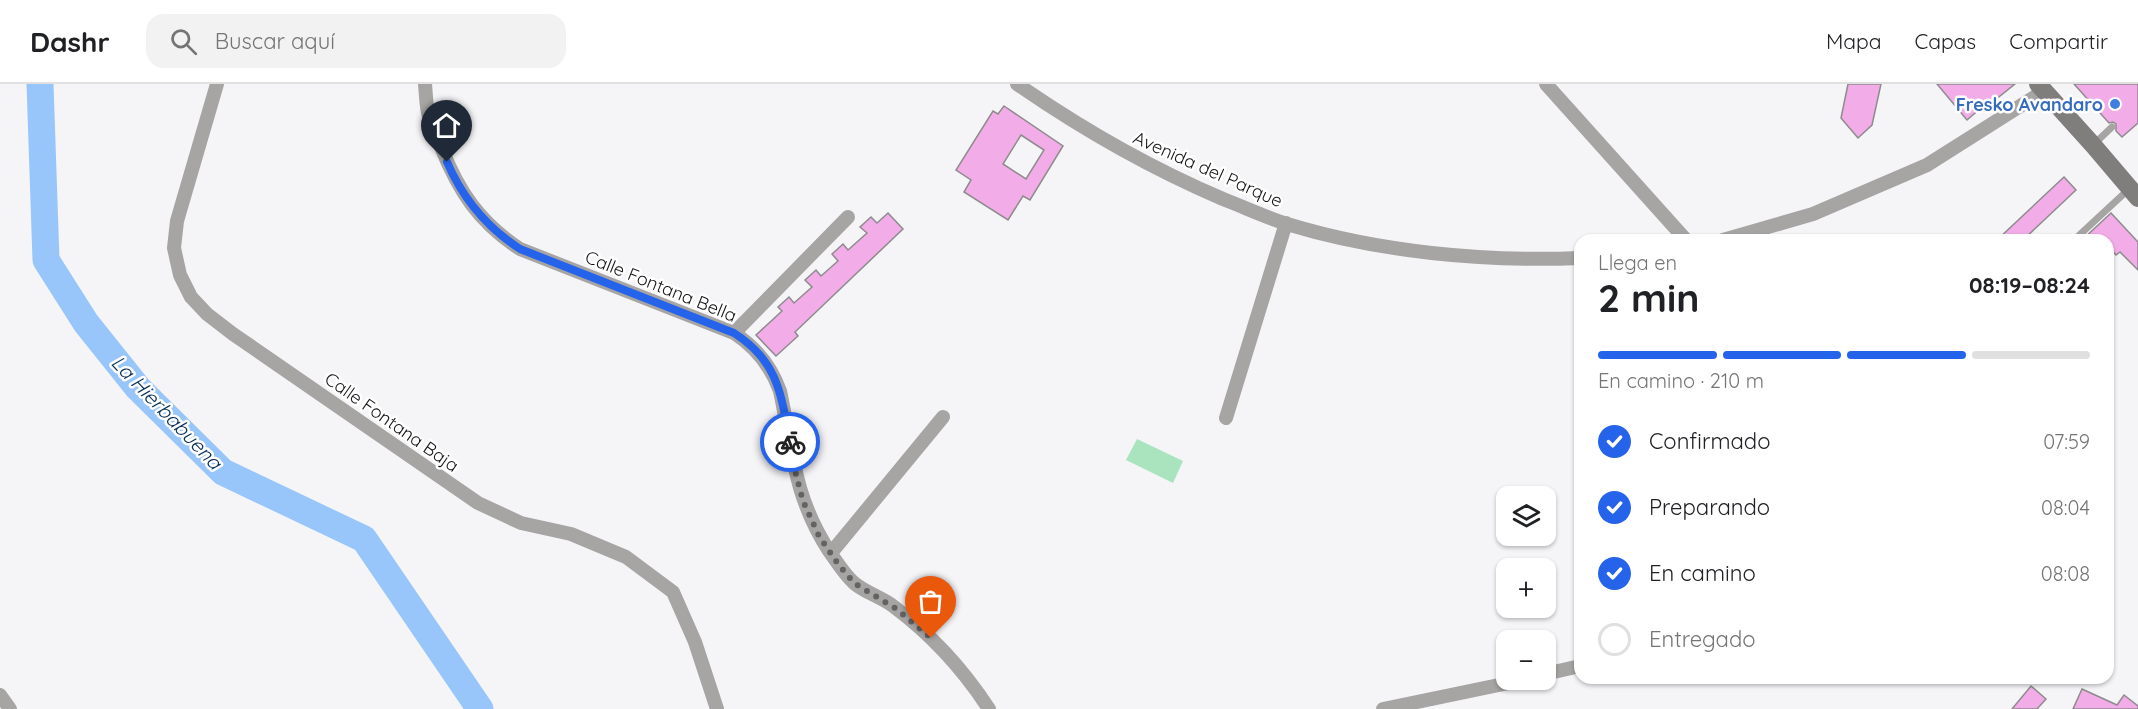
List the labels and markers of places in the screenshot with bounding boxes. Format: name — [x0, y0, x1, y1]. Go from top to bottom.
place label: Fresko Avandaro — [1956, 93, 2103, 116]
marker: Fresko Avandaro — [2108, 97, 2122, 111]
pin — [421, 100, 472, 162]
pin — [905, 576, 956, 638]

